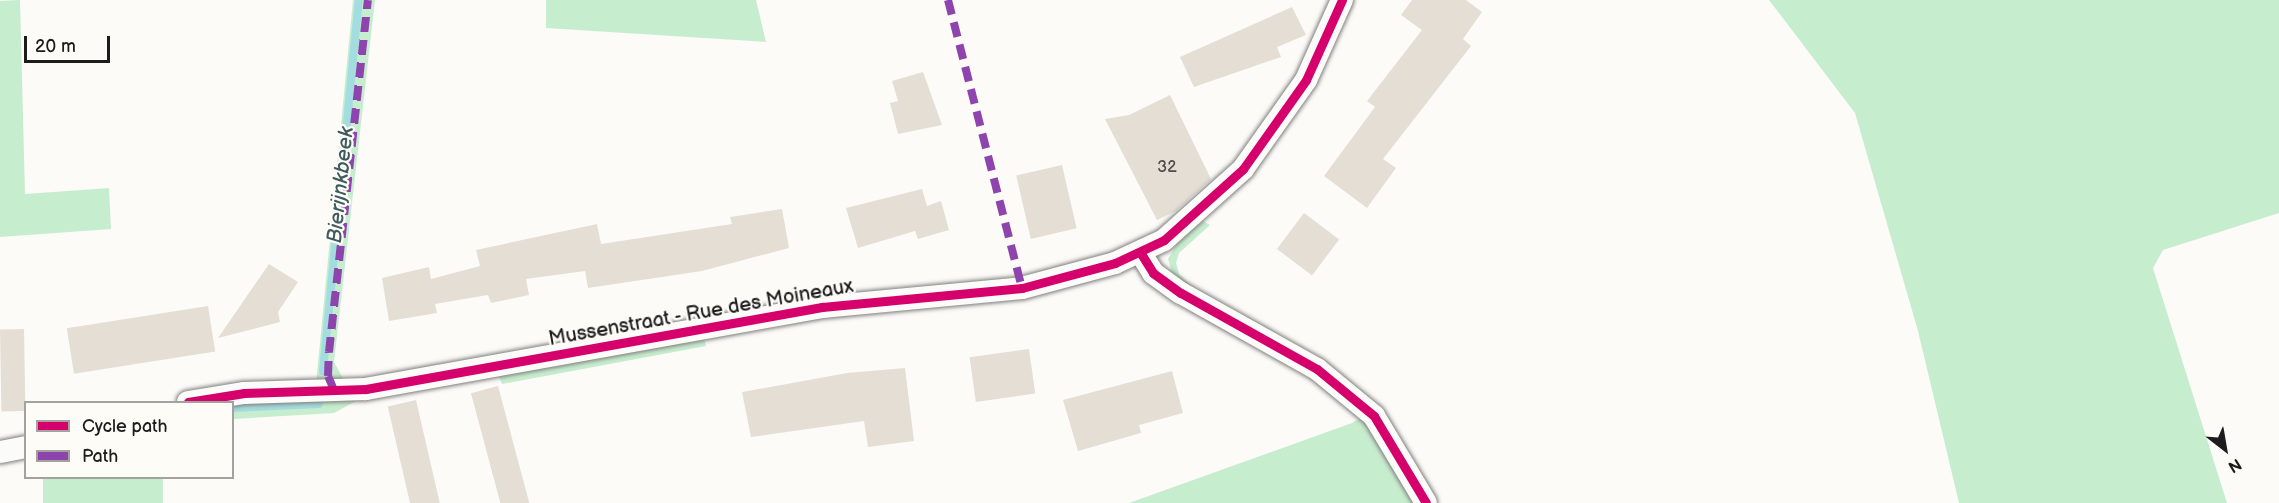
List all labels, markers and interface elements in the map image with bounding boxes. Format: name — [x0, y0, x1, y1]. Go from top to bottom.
scale bar — [27, 24, 112, 62]
text: 20 m — [35, 36, 76, 57]
water label: Bierijnkbeek — [322, 126, 360, 244]
house number: 32 — [1157, 158, 1177, 178]
street label: Mussenstraat - Rue des Moineaux — [546, 274, 856, 352]
legend — [24, 401, 234, 479]
text: Cycle path — [82, 416, 168, 437]
north arrow — [2195, 419, 2255, 479]
text: Path — [82, 446, 118, 467]
text: N — [2224, 454, 2245, 476]

